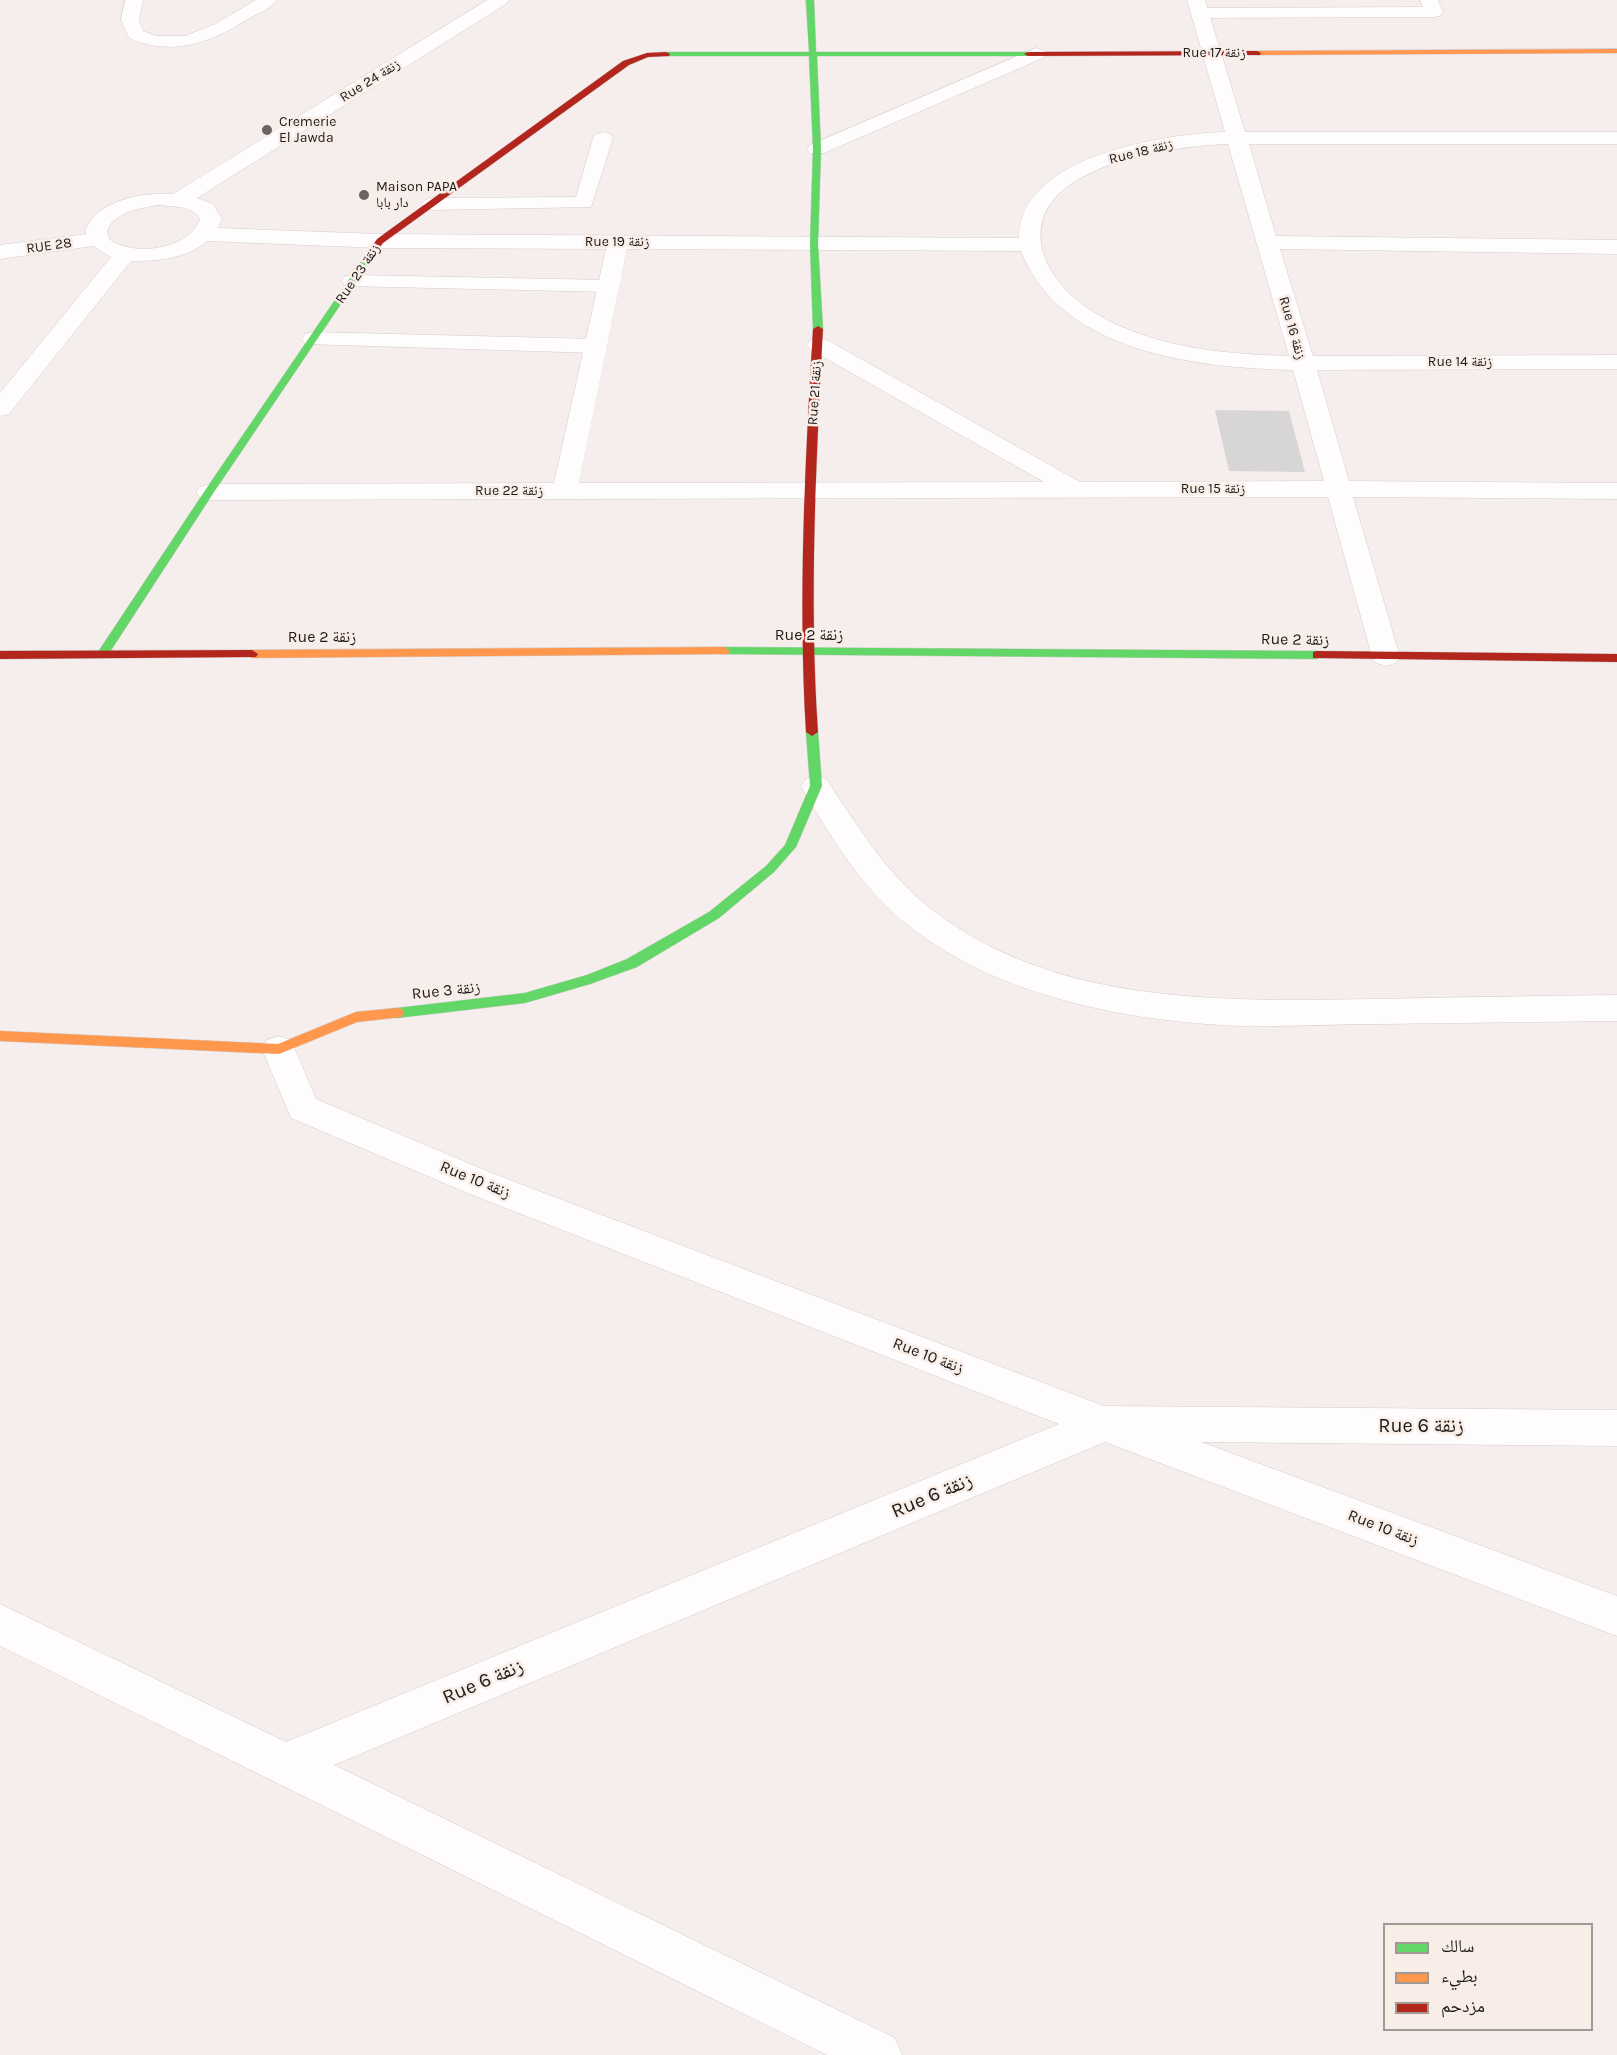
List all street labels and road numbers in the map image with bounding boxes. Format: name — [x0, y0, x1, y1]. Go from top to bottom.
street label: Rue 17 زنقة — [1182, 45, 1246, 61]
street label: Rue 24 زنقة — [337, 56, 403, 106]
street label: Rue 18 زنقة — [1107, 136, 1175, 168]
street label: Rue 19 زنقة — [585, 234, 649, 250]
street label: RUE 28 — [25, 235, 73, 257]
street label: Rue 23 زنقة — [332, 241, 384, 307]
street label: Rue 16 زنقة — [1275, 295, 1309, 361]
street label: Rue 14 زنقة — [1428, 354, 1492, 370]
street label: Rue 21 زنقة — [804, 360, 826, 426]
street label: Rue 15 زنقة — [1181, 481, 1245, 497]
street label: Rue 22 زنقة — [475, 483, 543, 499]
street label: Rue 2 زنقة — [775, 625, 843, 645]
street label: Rue 2 زنقة — [288, 627, 356, 647]
street label: Rue 2 زنقة — [1261, 630, 1329, 650]
street label: Rue 3 زنقة — [411, 978, 481, 1004]
street label: Rue 10 زنقة — [437, 1157, 513, 1203]
street label: Rue 10 زنقة — [890, 1334, 966, 1378]
street label: Rue 6 زنقة — [1378, 1414, 1464, 1438]
street label: Rue 6 زنقة — [888, 1468, 976, 1524]
street label: Rue 10 زنقة — [1345, 1506, 1421, 1550]
street label: Rue 6 زنقة — [439, 1654, 527, 1710]

